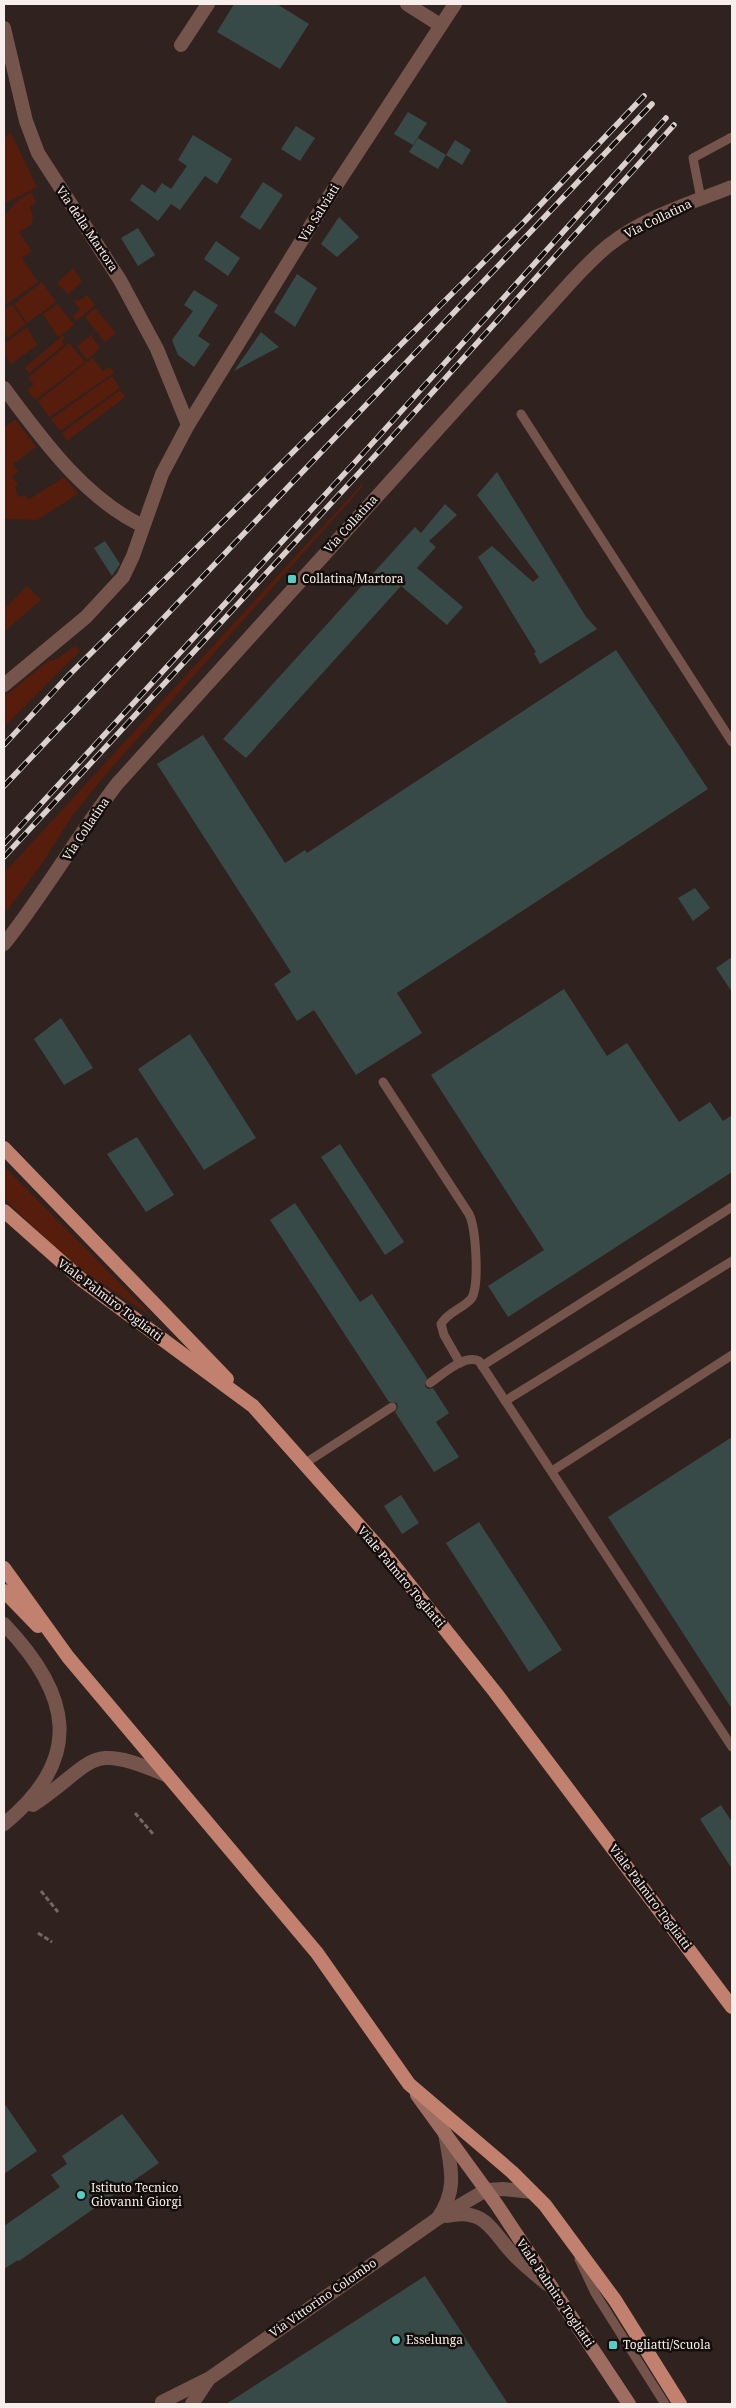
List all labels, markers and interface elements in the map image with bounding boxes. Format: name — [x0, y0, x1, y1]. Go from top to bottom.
street label: Via Salviati — [294, 181, 343, 245]
street label: Via della Martora — [52, 183, 123, 275]
street label: Via Collatina — [621, 195, 694, 242]
street label: Via Collatina — [320, 491, 381, 556]
place label: Collatina/Martora — [302, 570, 404, 587]
marker: Collatina/Martora — [286, 573, 298, 585]
street label: Via Collatina — [58, 794, 113, 864]
street label: Viale Palmiro Togliatti — [54, 1255, 166, 1345]
street label: Viale Palmiro Togliatti — [354, 1522, 449, 1631]
street label: Viale Palmiro Togliatti — [605, 1841, 696, 1953]
place label: Istituto Tecnico Giovanni Giorgi — [91, 2179, 182, 2210]
marker: Istituto Tecnico Giovanni Giorgi — [75, 2189, 87, 2201]
street label: Viale Palmiro Togliatti — [513, 2235, 598, 2350]
street label: Via Vittorino Colombo — [266, 2254, 380, 2341]
place label: Esselunga — [406, 2331, 463, 2348]
marker: Esselunga — [390, 2334, 402, 2346]
place label: Togliatti/Scuola — [623, 2336, 711, 2353]
marker: Togliatti/Scuola — [607, 2339, 619, 2351]

